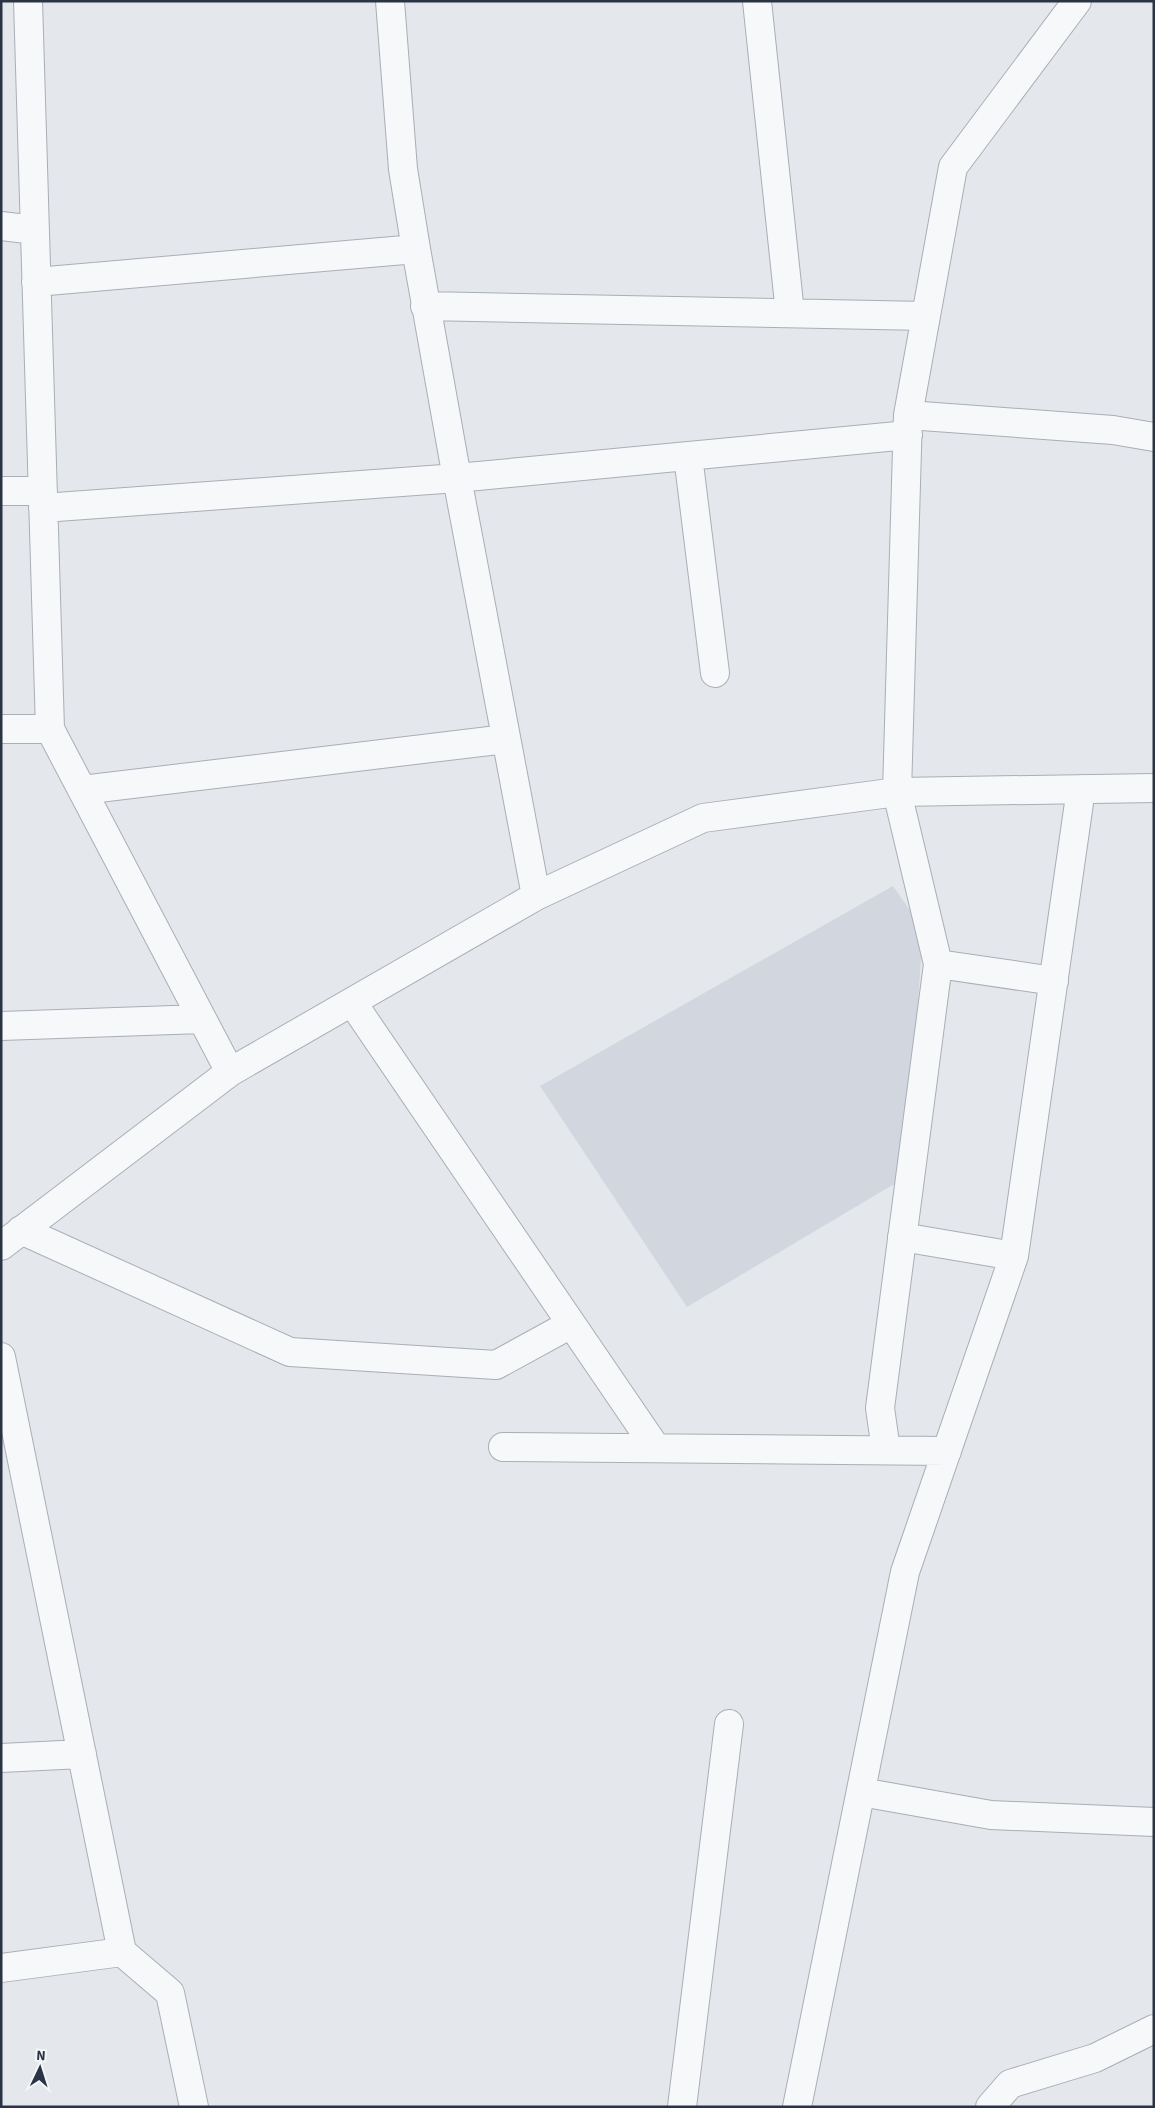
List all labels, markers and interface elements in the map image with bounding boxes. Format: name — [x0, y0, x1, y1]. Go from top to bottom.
north arrow — [15, 2043, 65, 2093]
text: N — [35, 2046, 46, 2066]

